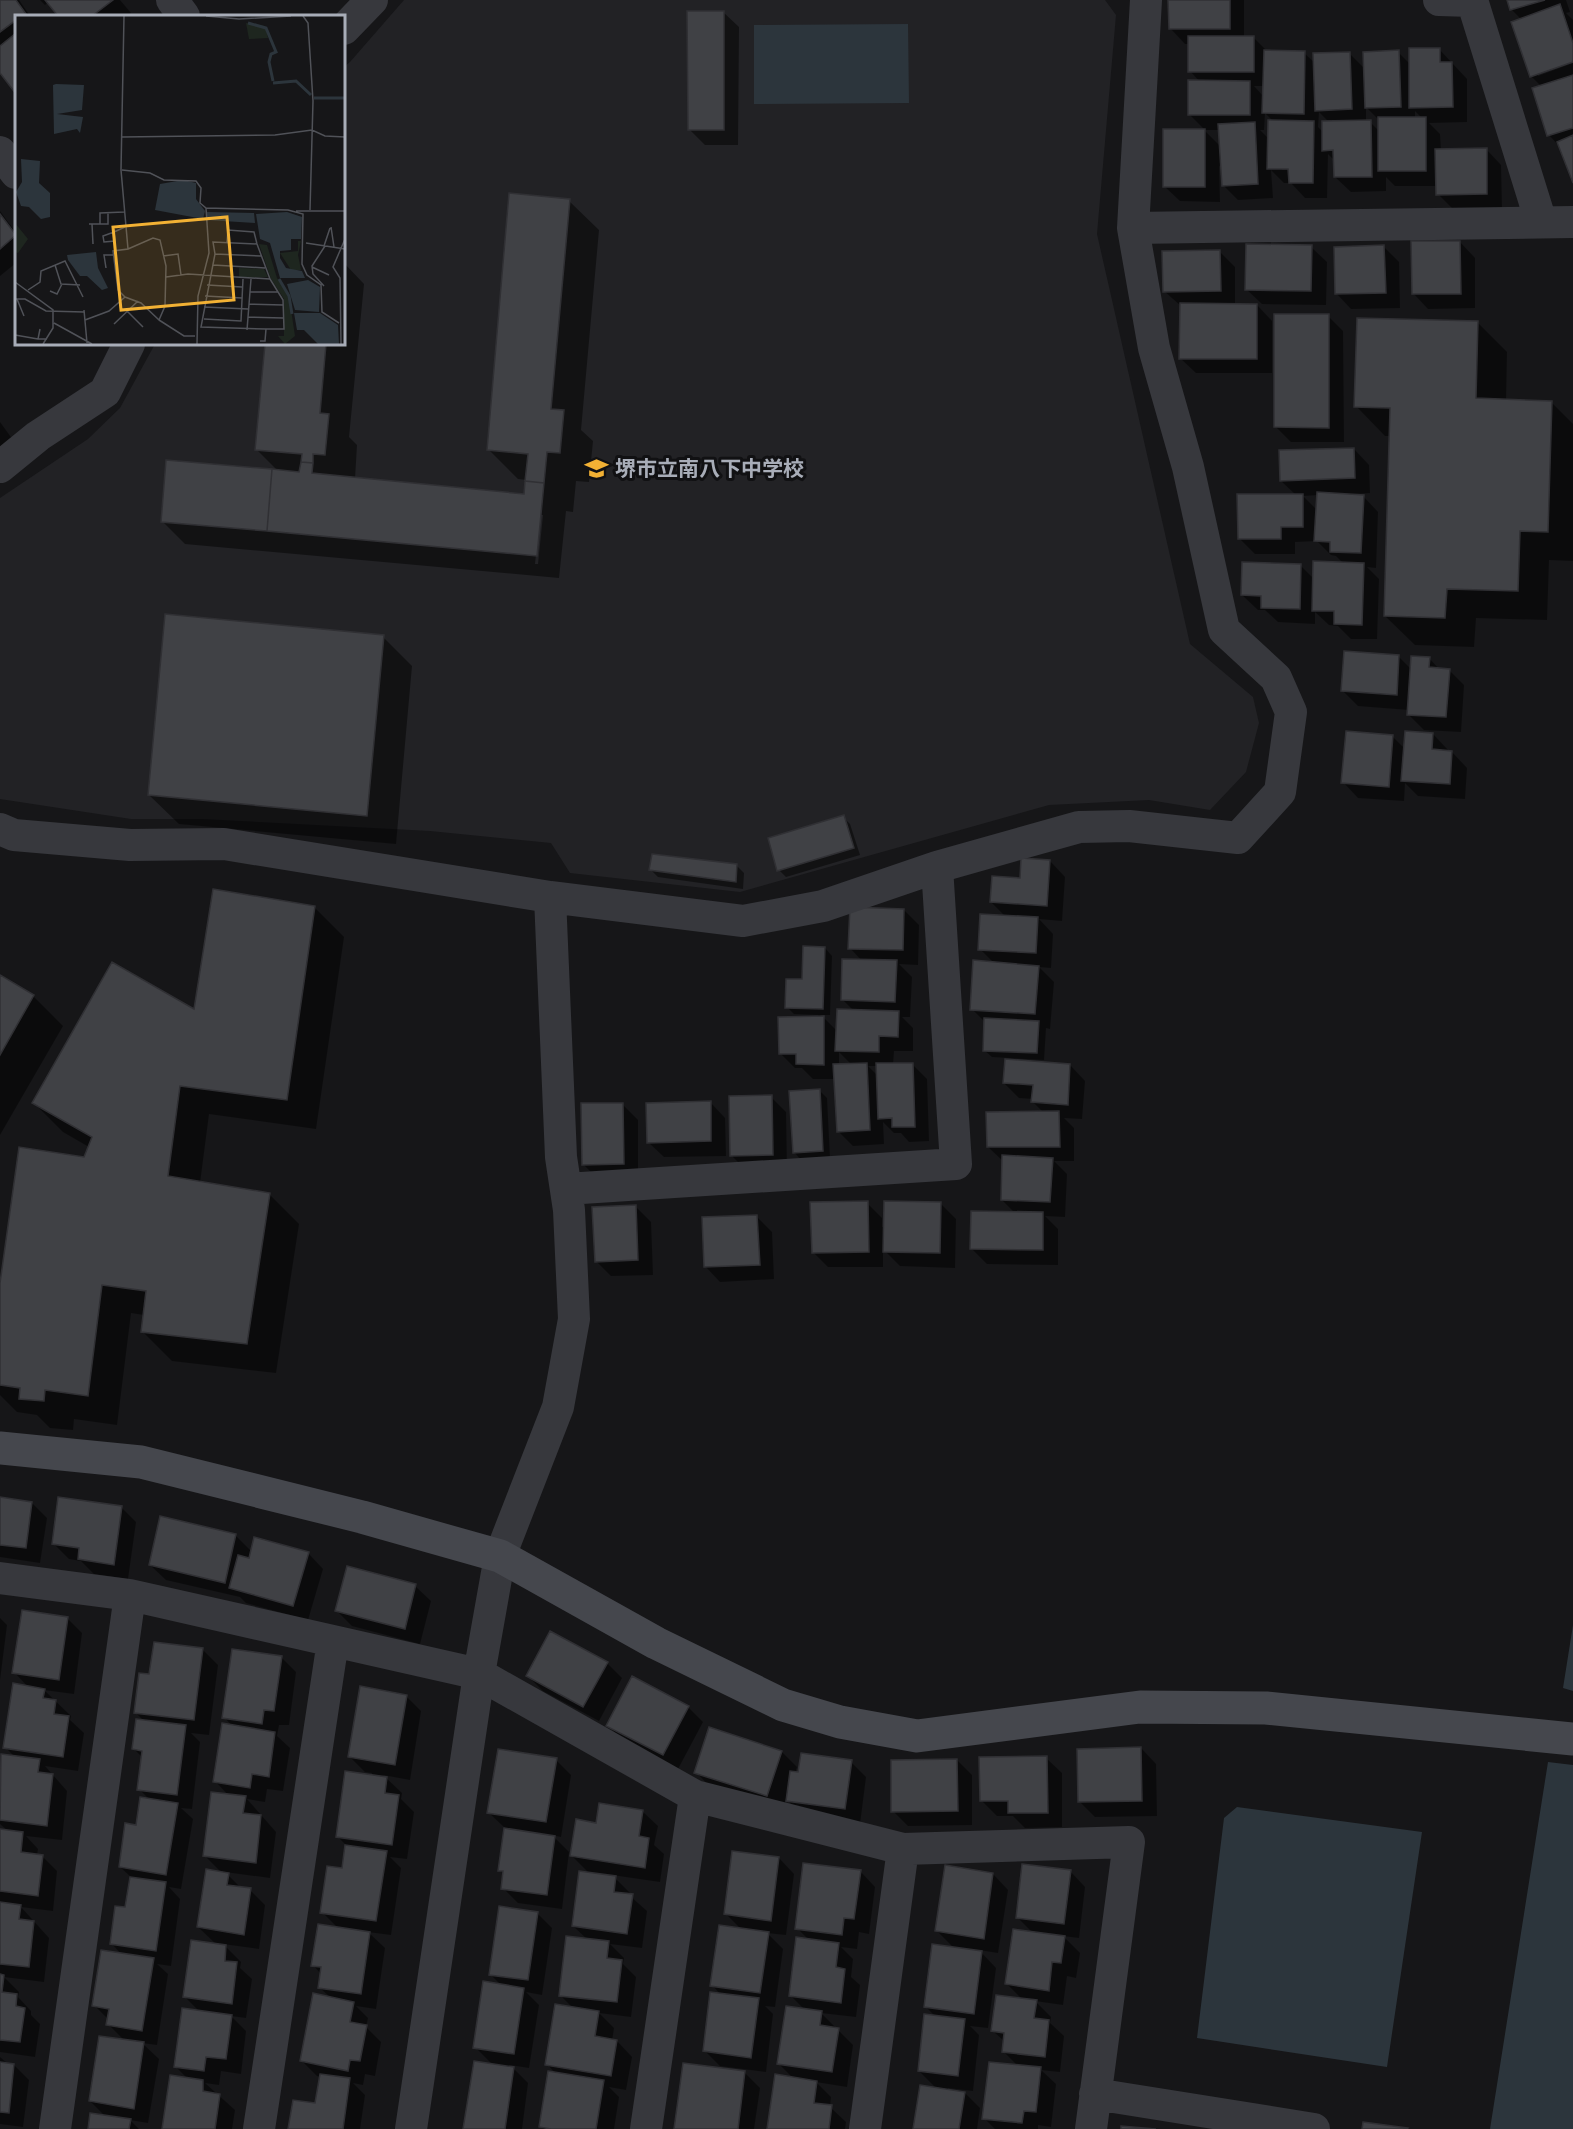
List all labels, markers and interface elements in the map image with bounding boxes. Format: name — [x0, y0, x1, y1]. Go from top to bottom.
inset map — [15, 15, 345, 345]
place label: 堺市立南八下中学校 — [615, 454, 804, 482]
school or university icon: 堺市立南八下中学校 — [584, 455, 610, 481]

